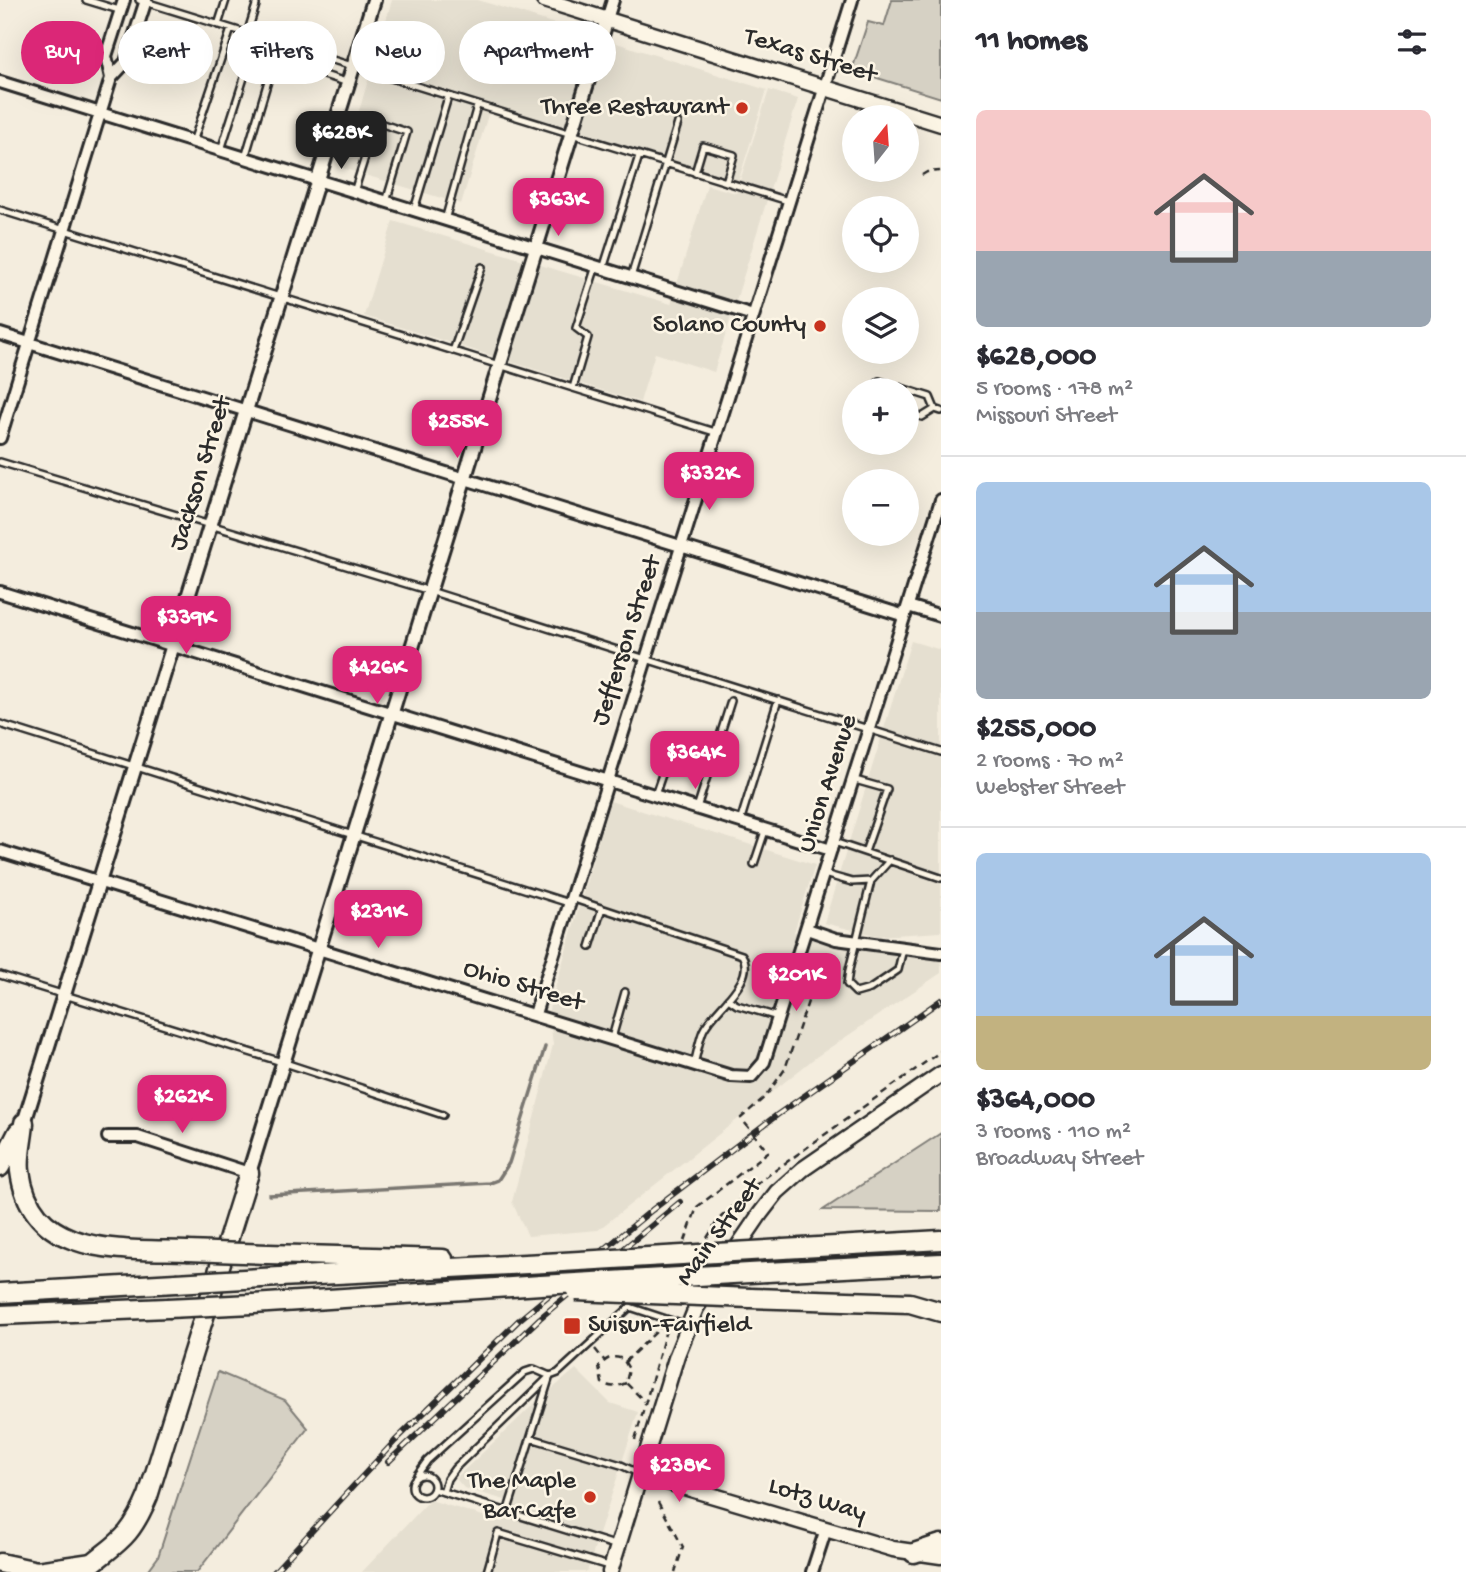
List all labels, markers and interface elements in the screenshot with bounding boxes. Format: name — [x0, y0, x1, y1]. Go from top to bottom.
chip: Buy — [21, 21, 104, 84]
chip: Rent — [118, 21, 213, 84]
chip: Filters — [227, 21, 337, 84]
chip: New — [351, 21, 445, 84]
chip: Apartment — [459, 21, 616, 84]
street label: Texas Street — [738, 22, 882, 92]
icon: filters — [1393, 23, 1431, 61]
text: 11 homes — [976, 25, 1087, 60]
place label: Three Restaurant — [539, 93, 730, 124]
marker: Three Restaurant — [734, 100, 750, 116]
north arrow — [842, 105, 919, 182]
map controls — [842, 105, 919, 546]
pin: $628K — [292, 111, 390, 171]
text: $628K — [312, 120, 370, 147]
icon: home — [1141, 155, 1267, 281]
pin: $363K — [509, 178, 607, 238]
text: $363K — [529, 187, 587, 214]
button: locate — [842, 196, 919, 273]
button: layers — [842, 287, 919, 364]
place label: Solano County — [653, 311, 806, 342]
marker: Solano County — [812, 318, 828, 334]
text: $628,000 — [976, 341, 1096, 376]
text: 5 rooms · 178 m² — [976, 376, 1133, 403]
button: + — [842, 378, 919, 455]
street label: Jackson Street — [164, 391, 241, 555]
pin: $255K — [408, 400, 506, 460]
text: Missouri Street — [976, 403, 1117, 430]
text: $255K — [428, 409, 486, 436]
pin: $332K — [660, 452, 758, 512]
text: $332K — [680, 461, 738, 488]
button: − — [842, 469, 919, 546]
icon: home — [1141, 527, 1267, 653]
street label: Jefferson Street — [586, 550, 671, 730]
pin: $339K — [137, 596, 235, 656]
text: $339K — [157, 605, 215, 632]
pin: $426K — [328, 646, 426, 706]
text: $426K — [349, 655, 405, 682]
street label: Union Avenue — [792, 711, 866, 857]
text: $255,000 — [976, 713, 1096, 748]
pin: $364K — [646, 732, 744, 791]
text: $364K — [666, 740, 724, 767]
text: 2 rooms · 70 m² — [976, 748, 1124, 775]
text: Webster Street — [976, 775, 1124, 802]
pin: $231K — [329, 890, 427, 950]
icon: home — [1141, 898, 1267, 1024]
text: $231K — [350, 899, 406, 926]
street label: Ohio Street — [459, 954, 589, 1021]
pin: $201K — [747, 954, 845, 1013]
text: $201K — [768, 962, 824, 989]
pin: $262K — [133, 1076, 231, 1135]
text: $262K — [153, 1084, 211, 1111]
text: $364,000 — [976, 1084, 1095, 1119]
text: 3 rooms · 110 m² — [976, 1119, 1131, 1146]
text: Broadway Street — [976, 1146, 1143, 1173]
street label: Main Street — [670, 1171, 771, 1293]
place label: Suisun-Fairfield — [588, 1311, 753, 1342]
marker: Suisun-Fairfield — [562, 1316, 582, 1336]
pin: $238K — [630, 1444, 728, 1504]
text: $238K — [650, 1453, 708, 1480]
place label: The Maple Bar Cafe — [466, 1467, 577, 1528]
street label: Lotz Way — [764, 1471, 870, 1531]
marker: The Maple Bar Cafe — [582, 1489, 598, 1505]

